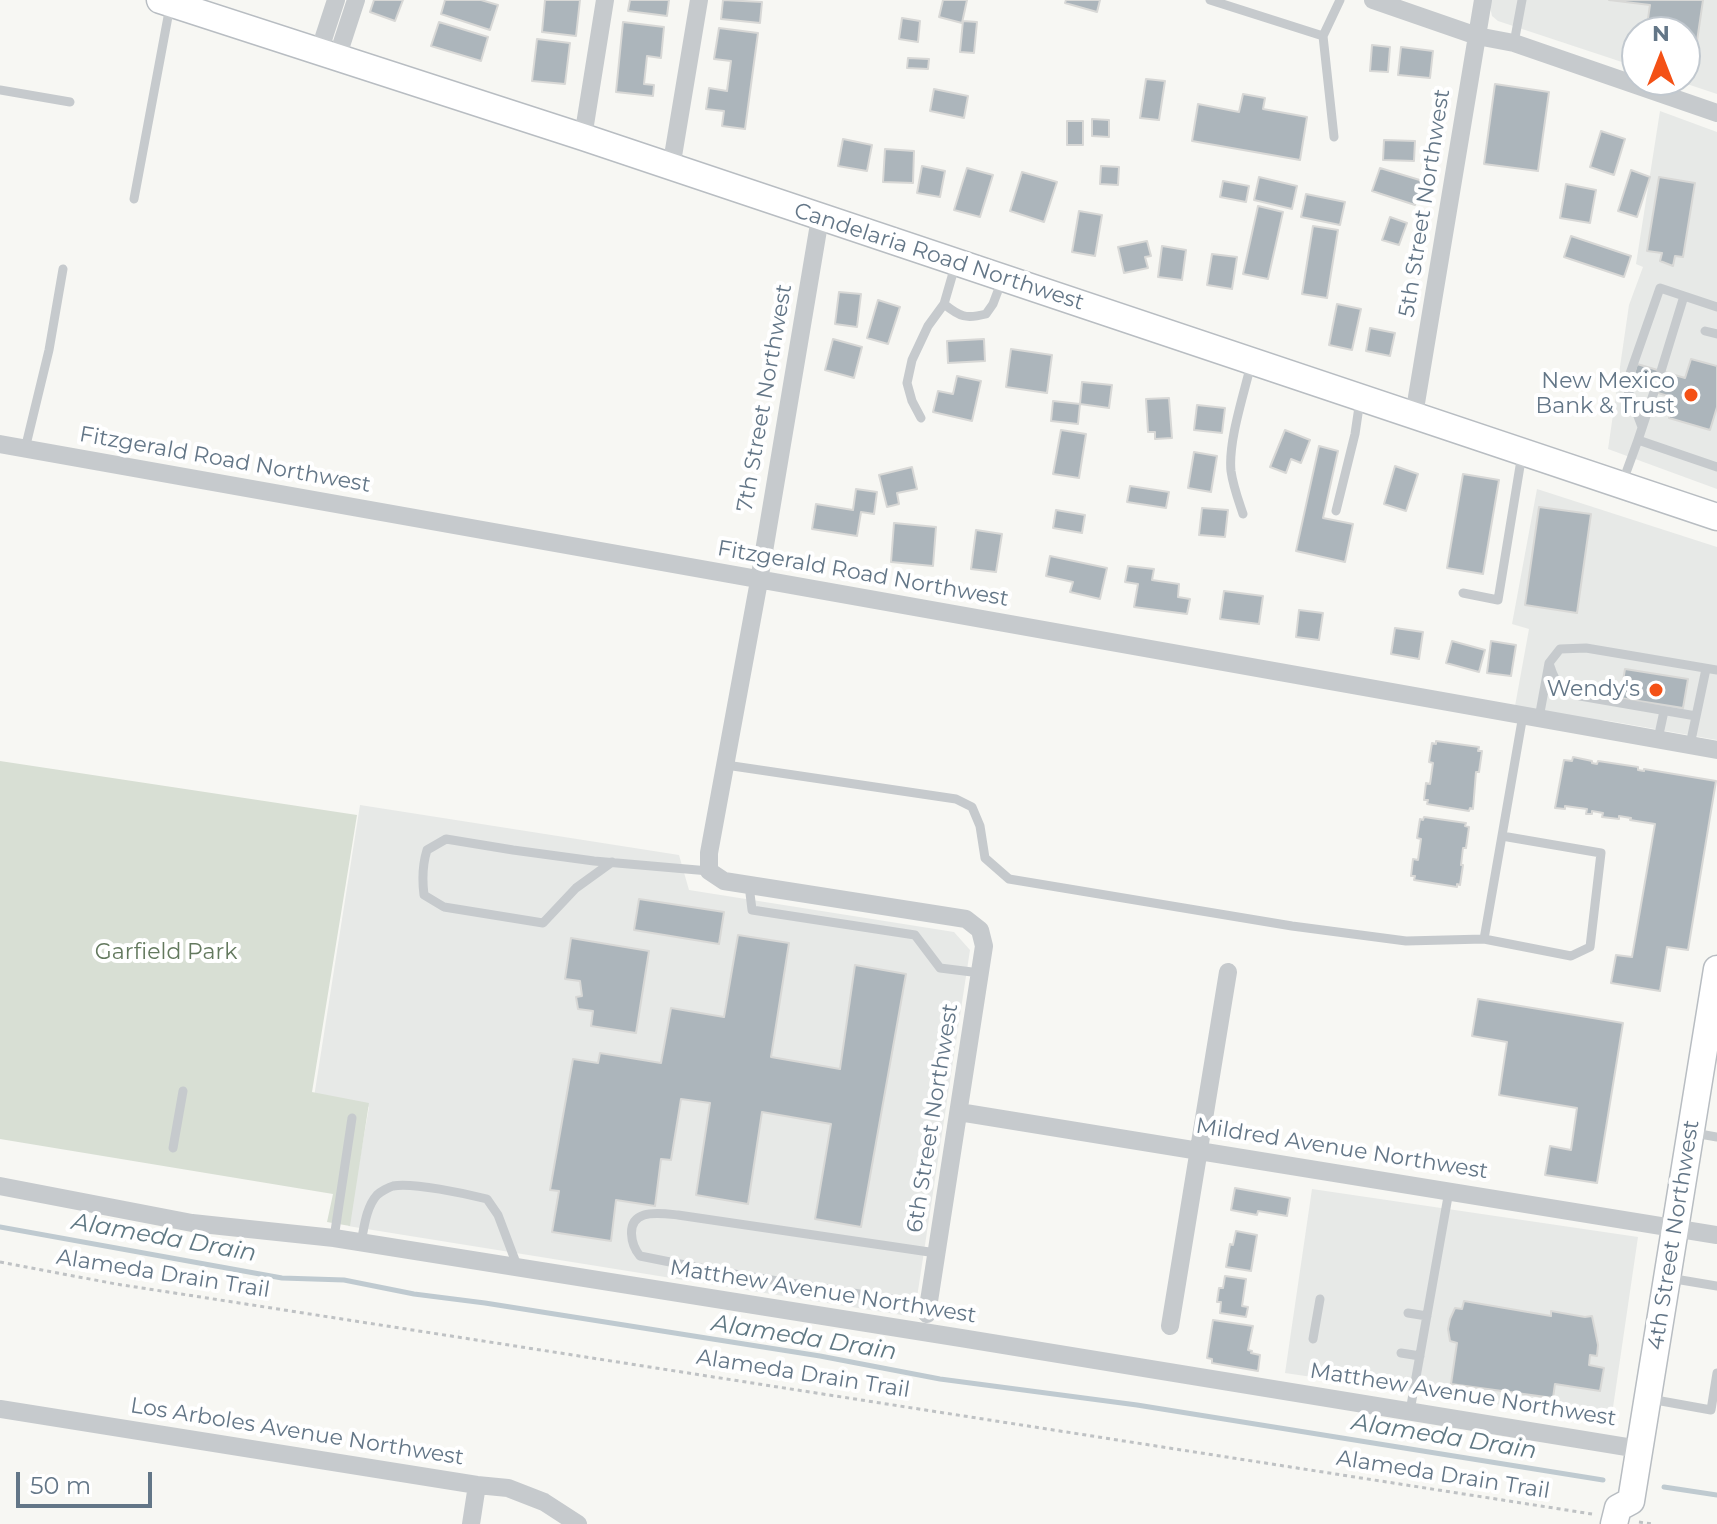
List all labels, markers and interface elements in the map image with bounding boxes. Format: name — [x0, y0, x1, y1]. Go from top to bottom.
north arrow — [1621, 16, 1701, 96]
text: N — [1652, 20, 1670, 47]
street label: 5th Street Northwest — [1394, 87, 1456, 319]
street label: Candelaria Road Northwest — [791, 198, 1087, 316]
street label: 7th Street Northwest — [732, 282, 798, 514]
place label: New Mexico Bank & Trust — [1536, 369, 1675, 420]
marker: New Mexico Bank & Trust — [1682, 386, 1700, 404]
street label: Fitzgerald Road Northwest — [77, 421, 373, 499]
street label: Fitzgerald Road Northwest — [715, 535, 1011, 613]
place label: Wendy's — [1547, 677, 1640, 703]
marker: Wendy's — [1647, 681, 1665, 699]
park label: Garfield Park — [95, 940, 237, 966]
street label: 6th Street Northwest — [902, 1002, 964, 1234]
street label: Mildred Avenue Northwest — [1194, 1113, 1490, 1185]
street label: 4th Street Northwest — [1643, 1118, 1705, 1352]
water label: Alameda Drain — [70, 1208, 258, 1268]
street label: Alameda Drain Trail — [54, 1244, 272, 1304]
street label: Matthew Avenue Northwest — [668, 1255, 978, 1329]
water label: Alameda Drain — [709, 1309, 899, 1367]
street label: Alameda Drain Trail — [694, 1344, 912, 1404]
street label: Matthew Avenue Northwest — [1308, 1358, 1618, 1432]
street label: Los Arboles Avenue Northwest — [128, 1393, 466, 1471]
water label: Alameda Drain — [1349, 1408, 1539, 1466]
street label: Alameda Drain Trail — [1334, 1445, 1552, 1505]
scale bar — [20, 1456, 156, 1506]
text: 50 m — [30, 1471, 91, 1500]

